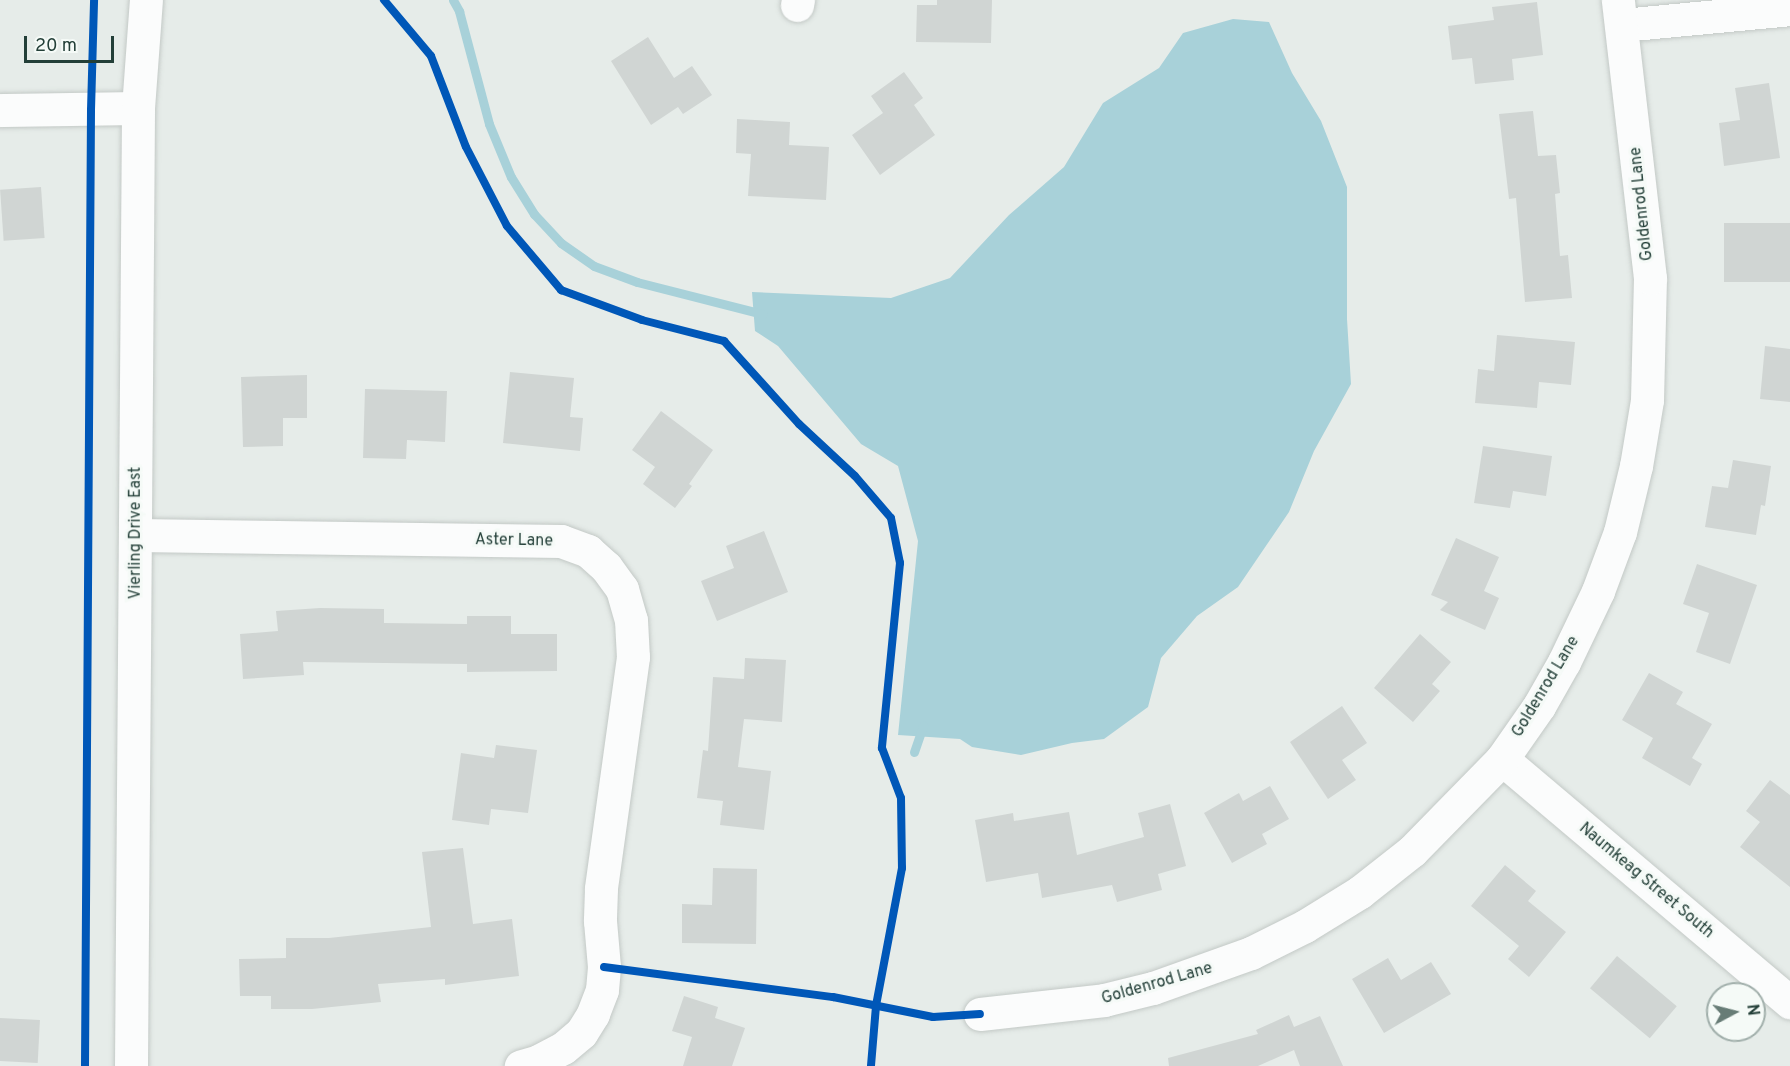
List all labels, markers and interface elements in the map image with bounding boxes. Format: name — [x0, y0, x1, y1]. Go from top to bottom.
scale bar — [27, 24, 117, 62]
text: 20 m — [35, 35, 77, 58]
street label: Goldenrod Lane — [1626, 146, 1658, 262]
street label: Vierling Drive East — [126, 467, 146, 599]
street label: Aster Lane — [475, 531, 553, 551]
street label: Goldenrod Lane — [1508, 633, 1584, 741]
street label: Naumkeag Street South — [1575, 819, 1717, 943]
street label: Goldenrod Lane — [1099, 959, 1215, 1009]
north arrow — [1706, 982, 1766, 1042]
text: N — [1741, 1003, 1763, 1017]

